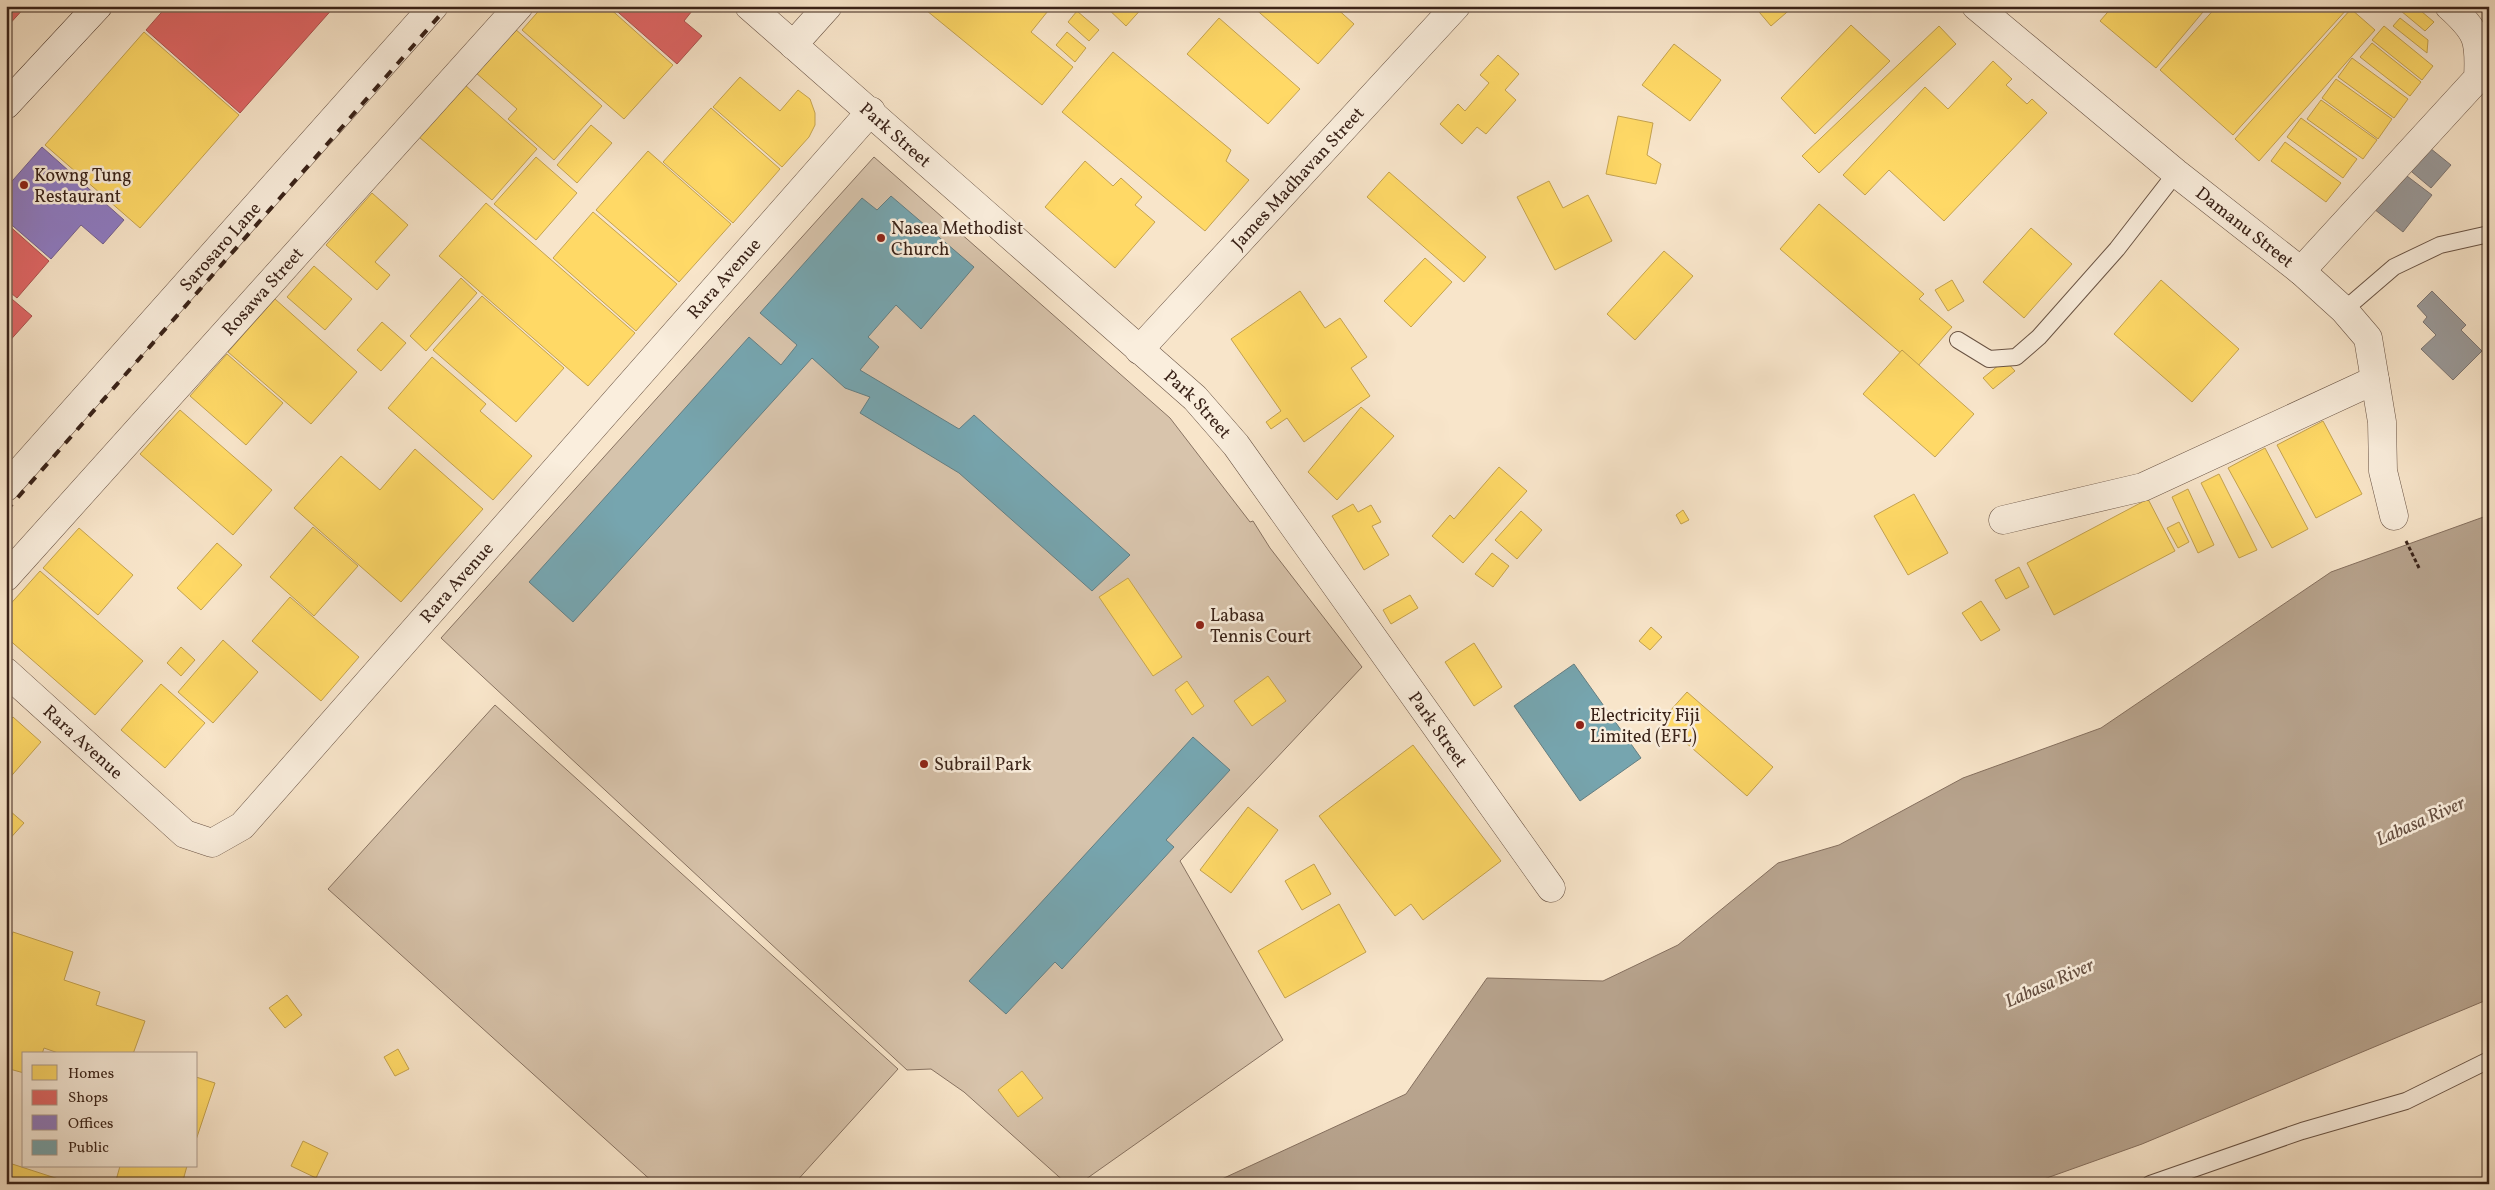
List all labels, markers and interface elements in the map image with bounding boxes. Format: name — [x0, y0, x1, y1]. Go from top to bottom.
street label: Park Street — [853, 98, 936, 174]
street label: James Madhavan Street — [1227, 102, 1371, 256]
place label: Kowng Tung Restaurant — [34, 164, 132, 210]
marker: Kowng Tung Restaurant — [18, 179, 30, 191]
street label: Damanu Street — [2189, 182, 2298, 275]
street label: Sarosaro Lane — [175, 197, 268, 298]
place label: Nasea Methodist Church — [891, 217, 1023, 263]
marker: Nasea Methodist Church — [875, 232, 887, 244]
street label: Rara Avenue — [683, 233, 768, 325]
street label: Rosawa Street — [217, 243, 310, 342]
street label: Park Street — [1158, 365, 1236, 445]
street label: Rara Avenue — [415, 537, 500, 629]
place label: Labasa Tennis Court — [1210, 604, 1311, 650]
marker: Labasa Tennis Court — [1194, 619, 1206, 631]
street label: Park Street — [1401, 687, 1473, 773]
street label: Rara Avenue — [37, 700, 128, 786]
place label: Electricity Fiji Limited (EFL) — [1590, 704, 1700, 750]
marker: Electricity Fiji Limited (EFL) — [1574, 719, 1586, 731]
place label: Subrail Park — [934, 753, 1032, 778]
marker: Subrail Park — [918, 758, 930, 770]
water label: Labasa River — [2372, 790, 2470, 853]
water label: Labasa River — [2001, 952, 2099, 1015]
legend — [22, 1052, 198, 1168]
text: Homes — [68, 1064, 114, 1085]
text: Shops — [68, 1088, 108, 1109]
text: Offices — [68, 1114, 113, 1135]
text: Public — [68, 1138, 109, 1159]

